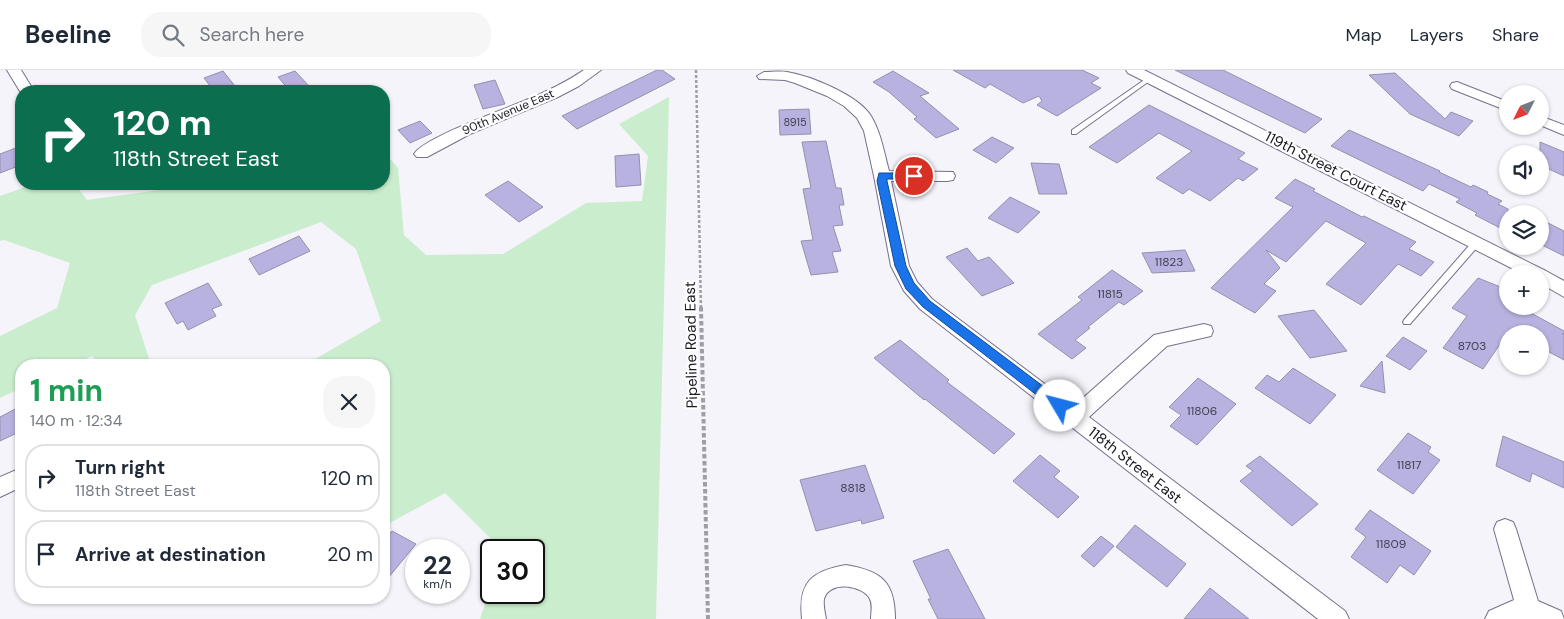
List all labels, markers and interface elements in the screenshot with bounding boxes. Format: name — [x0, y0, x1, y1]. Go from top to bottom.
search box — [141, 12, 491, 57]
text: Beeline — [25, 19, 111, 50]
icon: search — [159, 21, 187, 49]
text: Search here — [199, 22, 304, 47]
text: Map — [1346, 23, 1382, 47]
text: Layers — [1410, 23, 1464, 47]
text: Share — [1492, 23, 1539, 47]
street label: 90th Avenue East — [460, 85, 557, 139]
north arrow — [1499, 85, 1549, 135]
map controls — [1499, 85, 1549, 375]
text: 120 m — [113, 100, 212, 146]
icon: right — [30, 105, 95, 170]
house number: 8915 — [783, 115, 807, 129]
street label: 119th Street Court East — [1261, 126, 1411, 216]
text: 118th Street East — [113, 144, 279, 173]
button: sound — [1499, 145, 1549, 195]
pin — [893, 155, 935, 197]
icon: arrive — [900, 162, 928, 190]
button: layers — [1499, 205, 1549, 255]
house number: 11823 — [1155, 254, 1183, 270]
button: + — [1499, 265, 1549, 315]
street label: Pipeline Road East — [680, 281, 702, 409]
house number: 11815 — [1097, 286, 1123, 302]
button: − — [1499, 325, 1549, 375]
house number: 8703 — [1458, 338, 1486, 354]
text: 1 min — [30, 371, 103, 410]
button: close — [323, 376, 375, 428]
position arrow — [1033, 379, 1085, 431]
house number: 11806 — [1187, 403, 1217, 419]
text: 140 m · 12:34 — [30, 410, 122, 431]
street label: 118th Street East — [1084, 422, 1186, 508]
text: Turn right — [75, 455, 165, 480]
house number: 11817 — [1397, 457, 1421, 473]
icon: right — [32, 464, 60, 492]
text: 120 m — [321, 466, 373, 491]
text: 118th Street East — [75, 480, 196, 501]
house number: 8818 — [840, 480, 866, 496]
house number: 11809 — [1376, 536, 1406, 552]
speed limit sign: 30 — [480, 539, 545, 604]
icon: arrive — [32, 540, 60, 568]
text: Arrive at destination — [75, 542, 266, 567]
text: 20 m — [327, 542, 373, 567]
text: 22 — [423, 549, 452, 582]
text: km/h — [423, 576, 452, 592]

